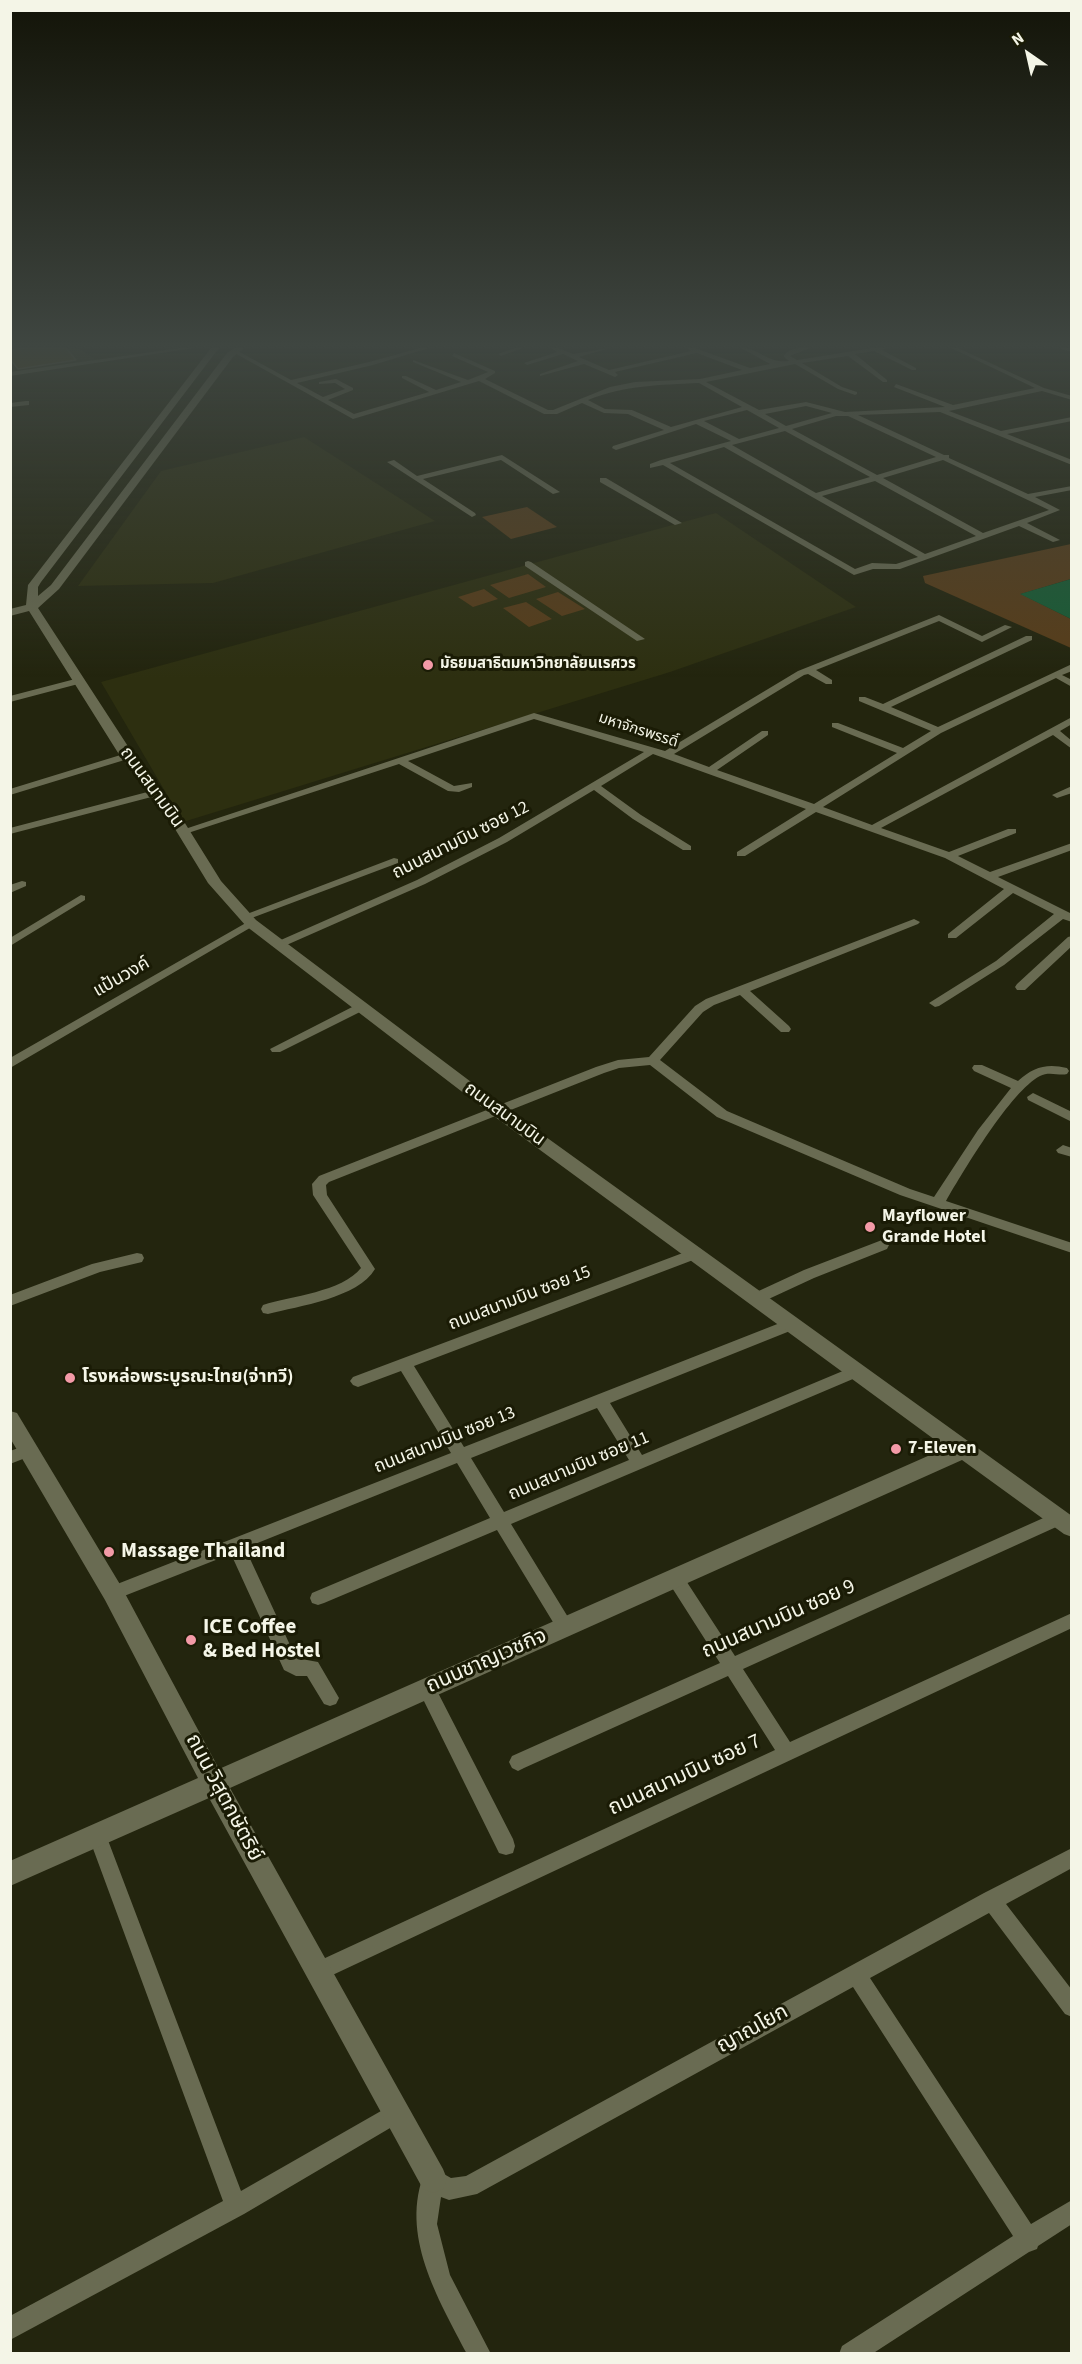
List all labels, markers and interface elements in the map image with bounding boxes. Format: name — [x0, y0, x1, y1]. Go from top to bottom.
north arrow — [998, 24, 1058, 84]
text: N — [1007, 27, 1028, 51]
place label: มัธยมสาธิตมหาวิทยาลัยนเรศวร — [440, 656, 636, 674]
marker: มัธยมสาธิตมหาวิทยาลัยนเรศวร — [421, 658, 435, 672]
street label: มหาจักรพรรดิ์ — [596, 710, 680, 752]
street label: ถนนสนามบิน — [114, 743, 188, 833]
street label: ถนนสนามบิน ซอย 12 — [389, 797, 533, 885]
street label: แป้นวงค์ — [90, 953, 154, 1003]
street label: ถนนสนามบิน — [459, 1078, 549, 1152]
place label: Mayflower Grande Hotel — [882, 1206, 986, 1248]
marker: Mayflower Grande Hotel — [863, 1220, 877, 1234]
street label: ถนนสนามบิน ซอย 15 — [446, 1262, 594, 1336]
place label: โรงหล่อพระบูรณะไทย(จ่าทวี) — [82, 1367, 294, 1389]
marker: โรงหล่อพระบูรณะไทย(จ่าทวี) — [63, 1371, 77, 1385]
street label: ถนนสนามบิน ซอย 13 — [371, 1403, 519, 1479]
street label: ถนนสนามบิน ซอย 11 — [505, 1428, 653, 1506]
place label: 7-Eleven — [908, 1438, 977, 1460]
marker: 7-Eleven — [889, 1442, 903, 1456]
place label: Massage Thailand — [121, 1539, 285, 1565]
marker: Massage Thailand — [102, 1545, 116, 1559]
street label: ถนนสนามบิน ซอย 9 — [698, 1575, 860, 1665]
place label: ICE Coffee & Bed Hostel — [203, 1615, 320, 1665]
street label: ถนนชาญเวชกิจ — [423, 1624, 551, 1700]
marker: ICE Coffee & Bed Hostel — [184, 1633, 198, 1647]
street label: ถนน วิสุตกษัตริย์ — [179, 1730, 267, 1866]
street label: ถนนสนามบิน ซอย 7 — [605, 1730, 765, 1822]
street label: ญาณโยก — [713, 2000, 793, 2060]

